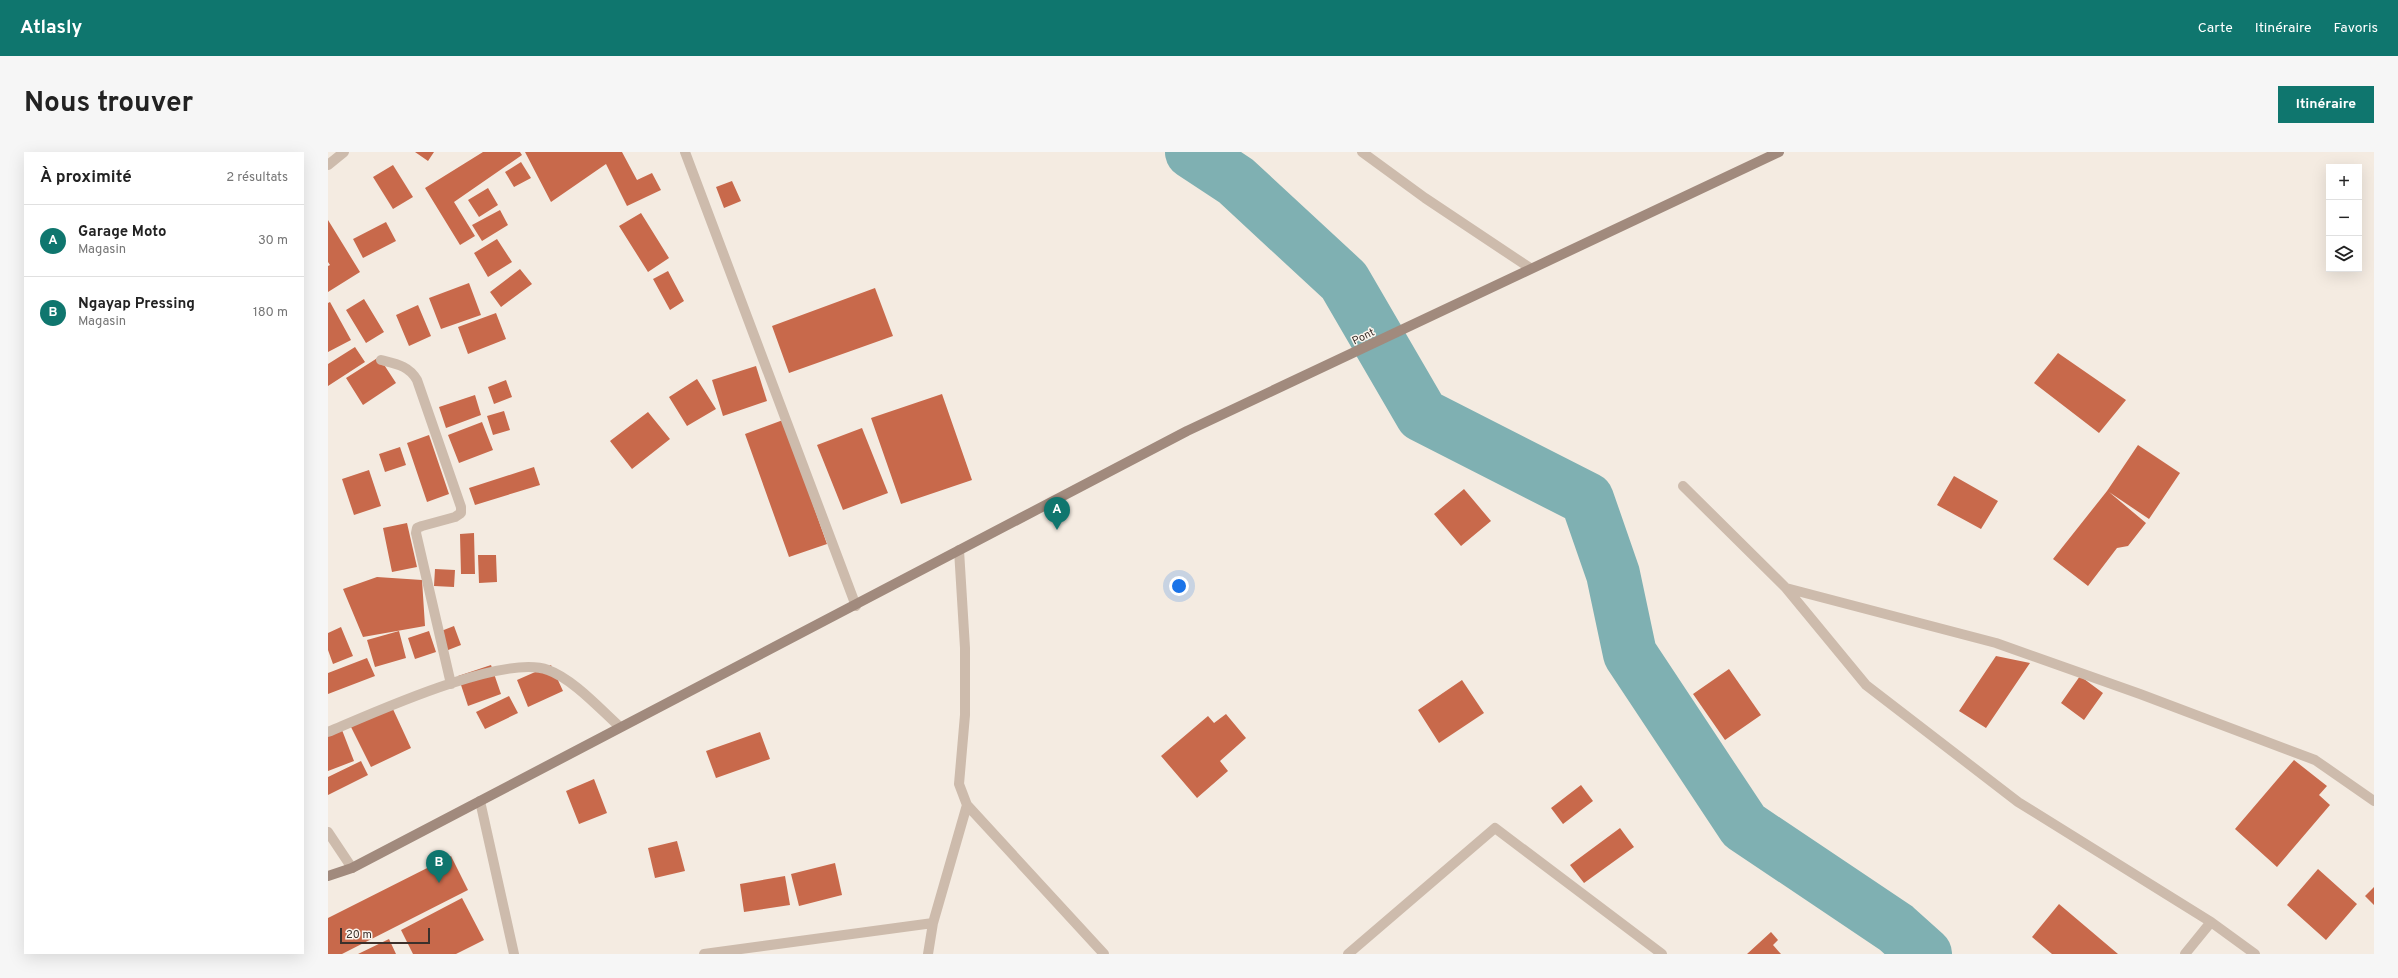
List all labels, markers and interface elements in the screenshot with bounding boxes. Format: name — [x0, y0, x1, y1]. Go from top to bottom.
text: Atlasly — [20, 16, 82, 40]
text: Carte — [2198, 20, 2233, 37]
text: Itinéraire — [2255, 20, 2312, 37]
text: Favoris — [2334, 20, 2378, 37]
text: Nous trouver — [24, 86, 193, 122]
button: Itinéraire — [2278, 86, 2374, 123]
map controls — [2326, 164, 2362, 272]
button: + — [2326, 164, 2362, 200]
text: À proximité — [40, 167, 132, 189]
text: 2 résultats — [226, 170, 288, 186]
button: − — [2326, 200, 2362, 236]
text: Garage Moto — [78, 223, 167, 242]
text: A — [48, 233, 58, 249]
text: 30 m — [258, 233, 288, 249]
button: layers — [2326, 236, 2362, 272]
text: Magasin — [78, 242, 126, 258]
text: Ngayap Pressing — [78, 295, 195, 314]
text: B — [49, 305, 57, 321]
text: 180 m — [253, 305, 288, 321]
text: Magasin — [78, 314, 126, 330]
street label: Pont — [1350, 326, 1377, 348]
pin: A — [1044, 497, 1070, 530]
your location — [1169, 576, 1189, 596]
pin: B — [426, 850, 452, 883]
scale bar — [340, 926, 430, 945]
text: 20 m — [346, 928, 372, 942]

